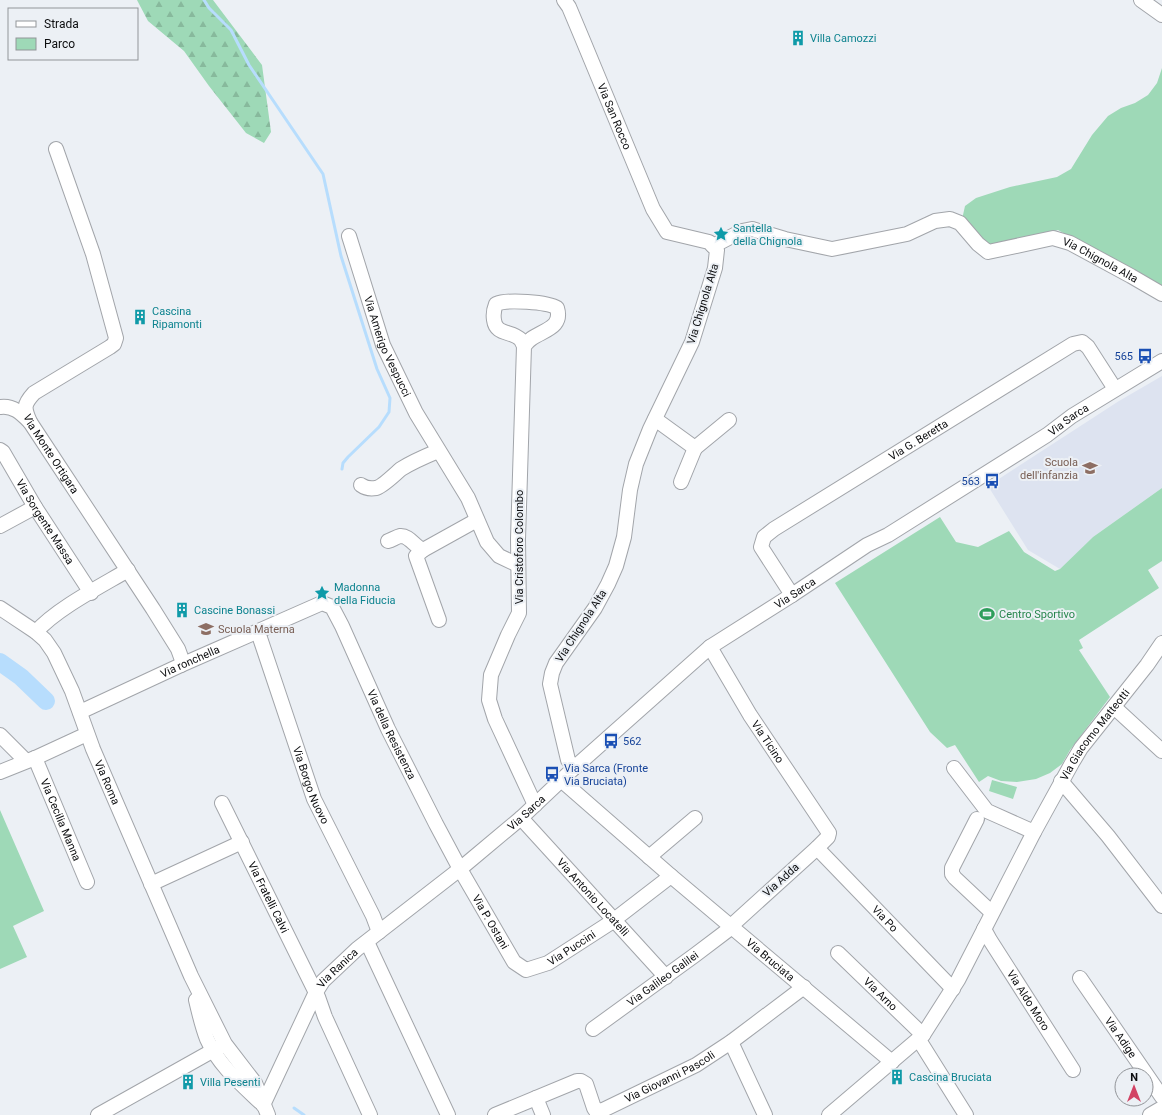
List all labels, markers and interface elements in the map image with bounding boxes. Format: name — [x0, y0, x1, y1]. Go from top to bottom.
legend — [8, 8, 138, 60]
text: Strada — [44, 17, 79, 31]
building icon: Villa Camozzi — [789, 29, 807, 47]
place label: Villa Camozzi — [810, 32, 876, 45]
text: Parco — [44, 37, 75, 51]
street label: Via San Rocco — [595, 81, 634, 151]
place label: Santella della Chignola — [733, 222, 802, 248]
place icon: Santella della Chignola — [712, 225, 730, 243]
street label: Via Chignola Alta — [1061, 235, 1141, 285]
street label: Via Chignola Alta — [685, 262, 721, 346]
street label: Via Amerigo Vespucci — [362, 294, 414, 399]
place label: Cascina Ripamonti — [152, 305, 202, 331]
building icon: Cascina Ripamonti — [131, 308, 149, 326]
bus stop icon: 565 — [1136, 347, 1154, 365]
place label: 565 — [1114, 350, 1133, 363]
street label: Via Sarca — [1046, 401, 1091, 438]
street label: Via Monte Ortigara — [21, 412, 82, 496]
street label: Via G. Beretta — [886, 417, 950, 463]
place label: Scuola dell'infanzia — [1020, 456, 1078, 482]
school or university icon: Scuola dell'infanzia — [1081, 459, 1099, 477]
bus stop icon: 563 — [983, 472, 1001, 490]
place label: 563 — [961, 475, 980, 488]
street label: Via Sorgente Massa — [14, 477, 77, 567]
street label: Via Cristoforo Colombo — [513, 490, 526, 604]
street label: Via Sarca — [772, 575, 818, 611]
place label: Madonna della Fiducia — [334, 581, 396, 607]
place icon: Madonna della Fiducia — [313, 584, 331, 602]
street label: Via Chignola Alta — [553, 587, 609, 665]
building icon: Cascine Bonassi — [173, 601, 191, 619]
place label: Cascine Bonassi — [194, 604, 275, 617]
sports icon: Centro Sportivo — [978, 605, 996, 623]
place label: Centro Sportivo — [999, 608, 1075, 621]
school or university icon: Scuola Materna — [197, 620, 215, 638]
place label: Scuola Materna — [218, 623, 295, 636]
street label: Via ronchella — [158, 642, 221, 680]
street label: Via Giacomo Matteotti — [1057, 686, 1132, 783]
street label: Via della Resistenza — [365, 687, 419, 782]
street label: Via Ticino — [749, 718, 787, 765]
bus stop icon: 562 — [602, 732, 620, 750]
place label: 562 — [623, 735, 642, 748]
street label: Via Borgo Nuovo — [290, 745, 332, 826]
street label: Via Roma — [92, 758, 123, 806]
place label: Via Sarca (Fronte Via Bruciata) — [564, 762, 648, 788]
bus stop icon: Via Sarca (Fronte Via Bruciata) — [543, 765, 561, 783]
street label: Via Cecilia Manna — [38, 777, 84, 863]
street label: Via Sarca — [505, 792, 548, 833]
street label: Via Antonio Locatelli — [554, 855, 632, 939]
street label: Via Fratelli Calvi — [245, 859, 292, 935]
street label: Via Adda — [760, 860, 802, 900]
street label: Via P. Ostani — [470, 892, 512, 951]
street label: Via Po — [869, 903, 901, 934]
street label: Via Puccini — [545, 928, 598, 968]
street label: Via Bruciata — [744, 936, 797, 984]
street label: Via Ranica — [314, 945, 360, 990]
street label: Via Galileo Galilei — [624, 948, 701, 1009]
street label: Via Aldo Moro — [1004, 968, 1053, 1033]
street label: Via Arno — [861, 975, 900, 1013]
street label: Via Adige — [1102, 1014, 1140, 1060]
street label: Via Giovanni Pascoli — [622, 1048, 717, 1105]
north arrow — [1114, 1067, 1154, 1107]
building icon: Cascina Bruciata — [888, 1068, 906, 1086]
place label: Cascina Bruciata — [909, 1071, 992, 1084]
text: N — [1130, 1071, 1138, 1084]
building icon: Villa Pesenti — [179, 1073, 197, 1091]
place label: Villa Pesenti — [200, 1076, 260, 1089]

